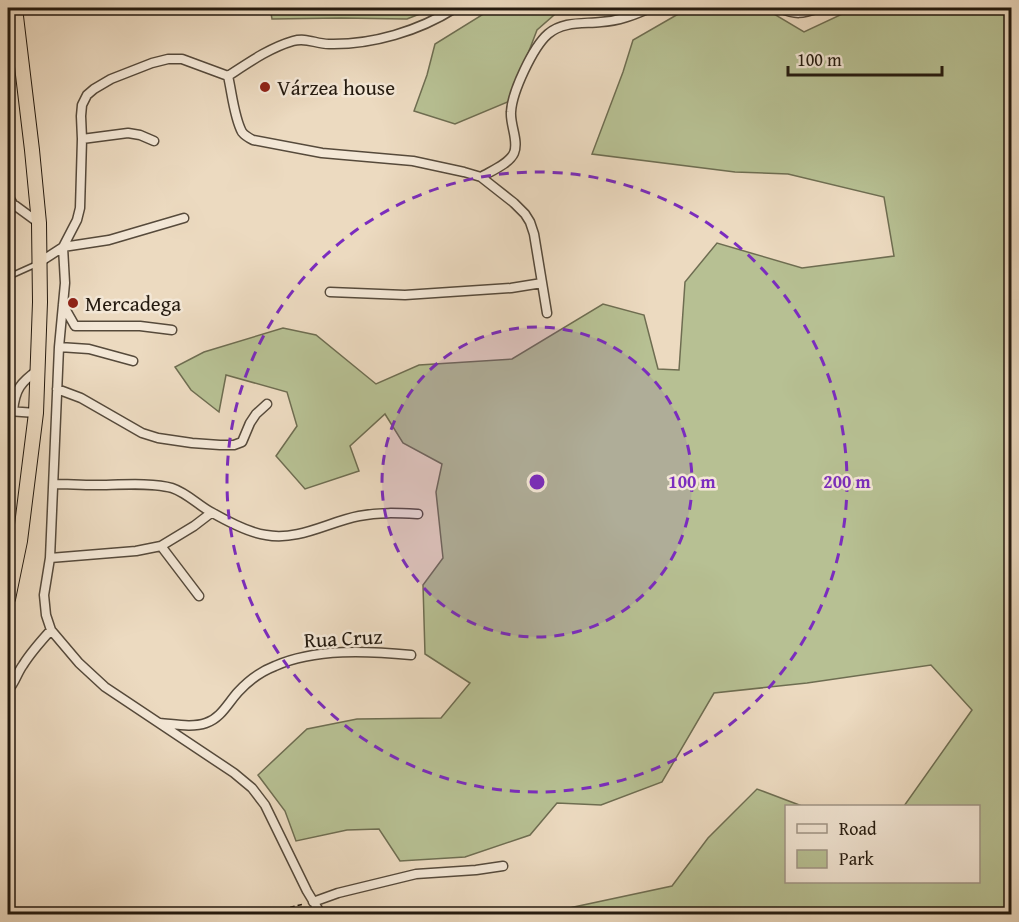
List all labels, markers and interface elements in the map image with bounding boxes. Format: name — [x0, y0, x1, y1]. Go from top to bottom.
scale bar — [788, 39, 942, 77]
text: 100 m — [797, 46, 842, 73]
place label: Várzea house — [277, 72, 395, 103]
marker: Várzea house — [258, 80, 272, 94]
place label: Mercadega — [85, 288, 181, 319]
marker: Mercadega — [66, 296, 80, 310]
text: 100 m — [668, 468, 716, 495]
text: 200 m — [823, 468, 871, 495]
centre of rings — [527, 472, 547, 492]
street label: Rua Cruz — [303, 620, 383, 656]
legend — [785, 805, 980, 883]
text: Road — [839, 815, 877, 842]
text: Park — [839, 845, 875, 872]

